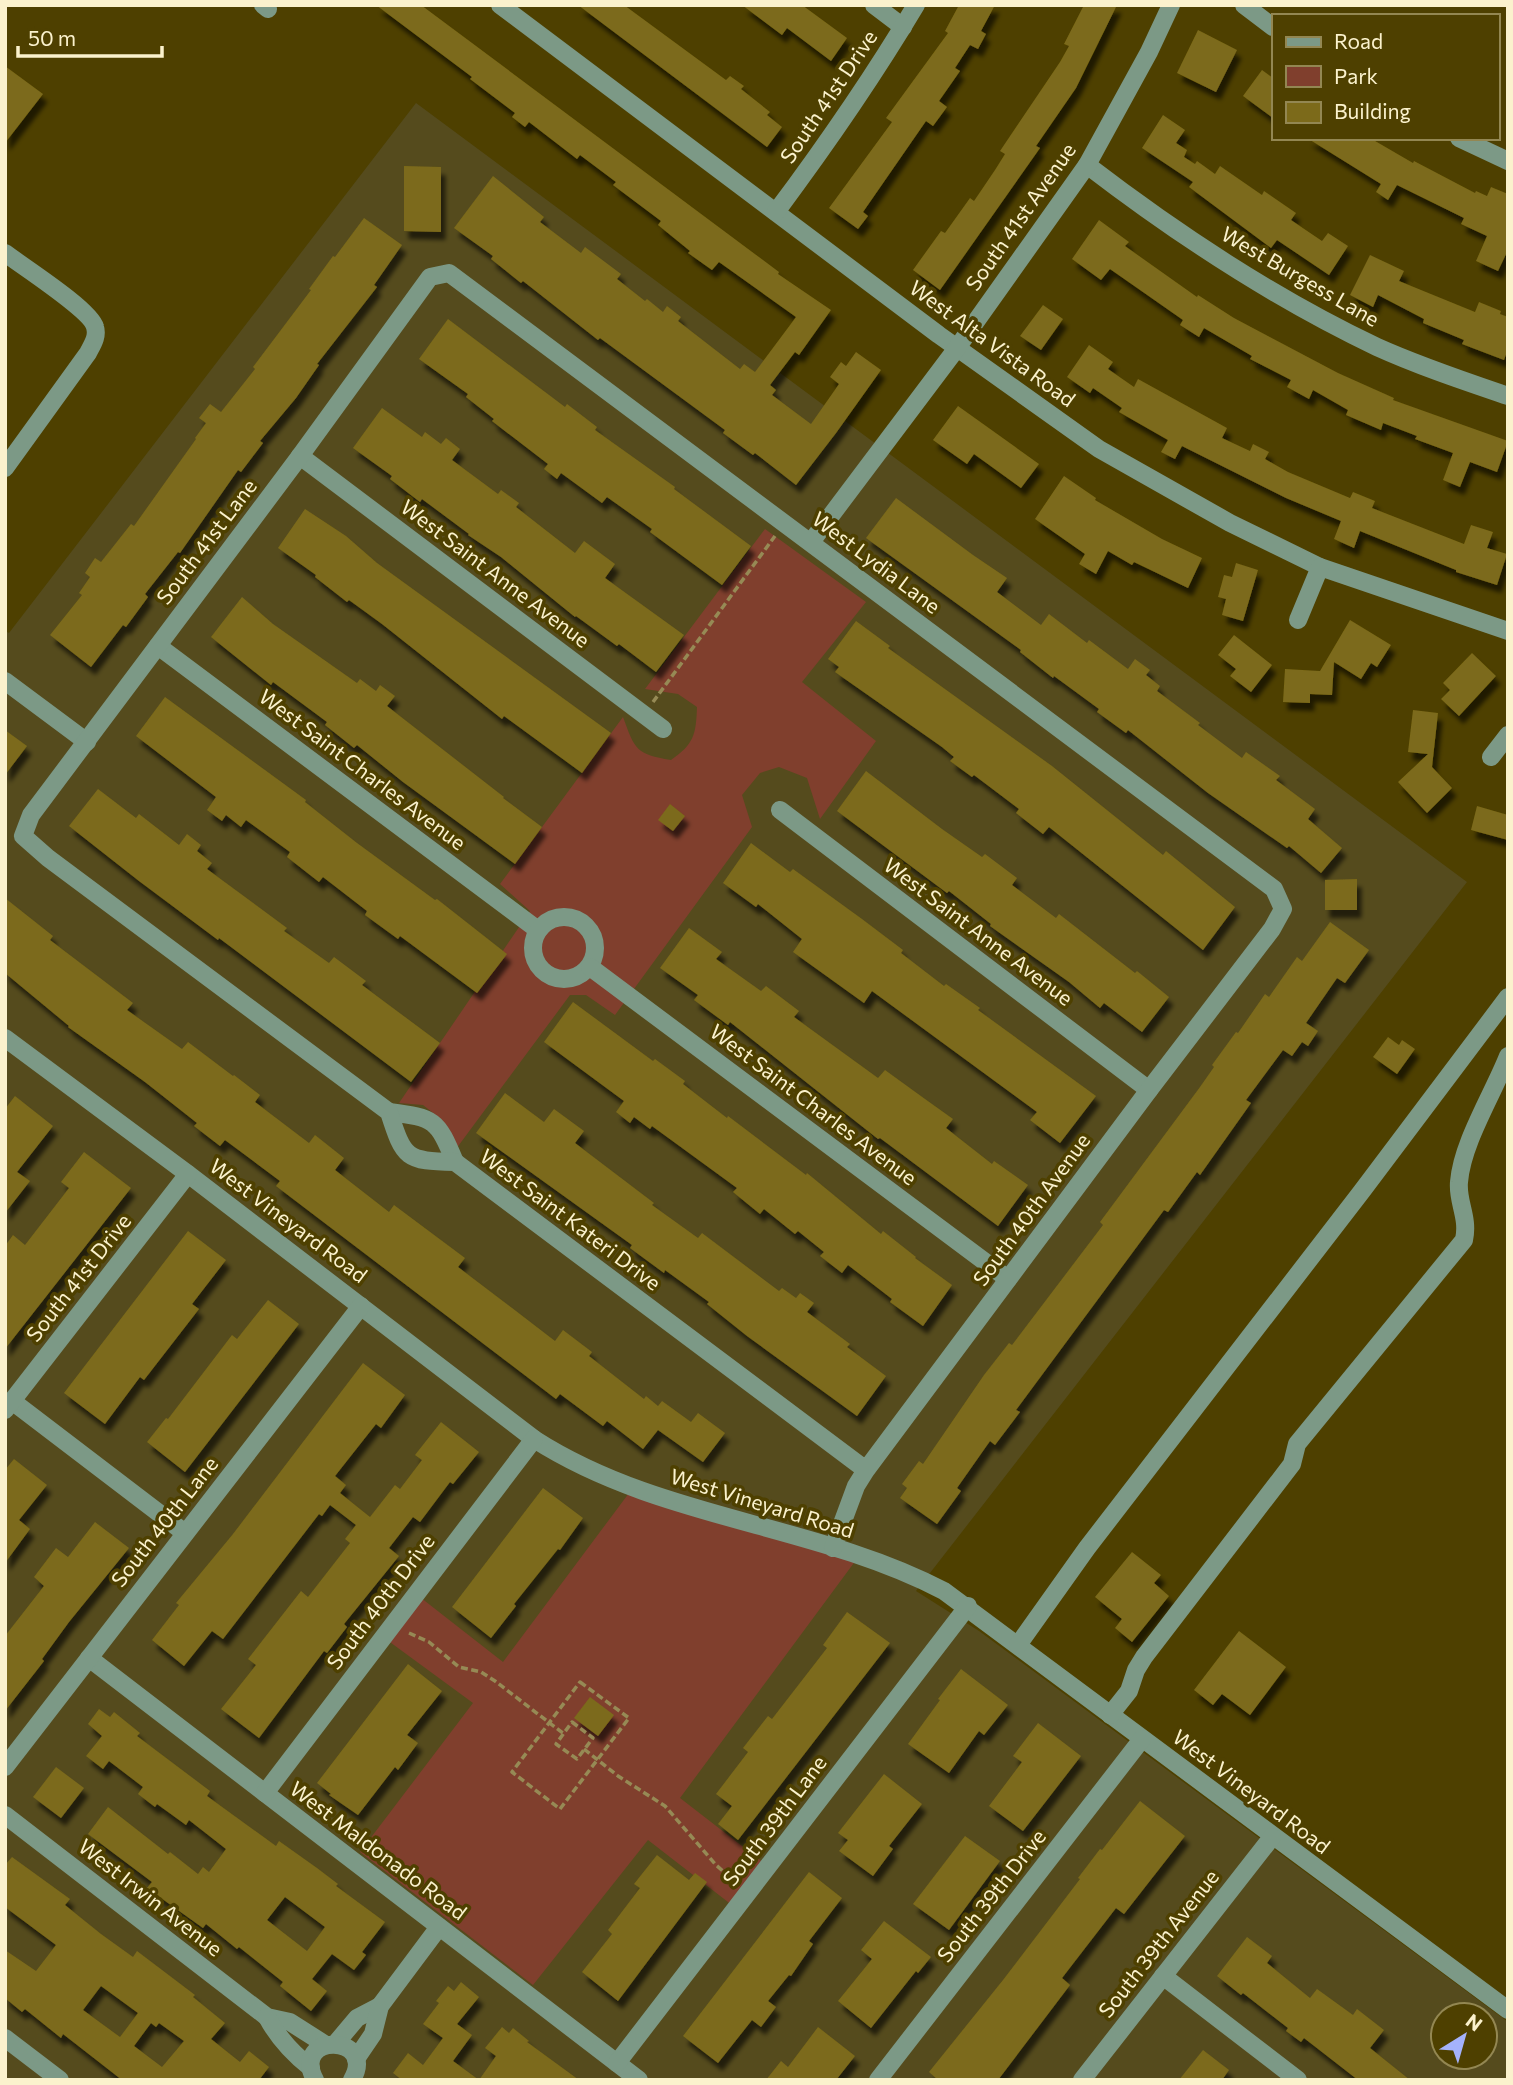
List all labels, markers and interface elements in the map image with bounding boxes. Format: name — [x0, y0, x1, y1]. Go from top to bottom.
scale bar — [18, 14, 161, 58]
legend — [1272, 14, 1499, 140]
text: 50 m — [28, 25, 76, 50]
street label: South 41st Drive — [774, 25, 881, 167]
text: Road — [1334, 28, 1383, 53]
text: Park — [1334, 63, 1378, 88]
text: Building — [1334, 98, 1411, 123]
street label: South 41st Avenue — [960, 138, 1080, 295]
street label: West Burgess Lane — [1217, 220, 1384, 331]
street label: West Alta Vista Road — [905, 274, 1081, 411]
street label: South 41st Lane — [151, 473, 261, 609]
street label: West Saint Anne Avenue — [396, 494, 595, 652]
street label: West Lydia Lane — [808, 506, 946, 618]
street label: West Saint Charles Avenue — [255, 683, 471, 855]
street label: West Saint Anne Avenue — [879, 852, 1078, 1010]
street label: West Saint Charles Avenue — [706, 1018, 922, 1190]
street label: South 40th Avenue — [967, 1128, 1094, 1290]
street label: West Saint Kateri Drive — [476, 1143, 666, 1295]
street label: West Vineyard Road — [205, 1152, 373, 1287]
street label: South 41st Drive — [20, 1208, 135, 1346]
street label: South 40th Lane — [105, 1451, 222, 1591]
street label: West Vineyard Road — [668, 1463, 857, 1542]
street label: South 40th Drive — [321, 1528, 439, 1674]
street label: West Vineyard Road — [1168, 1723, 1336, 1858]
street label: South 39th Lane — [717, 1750, 831, 1890]
street label: West Maldonado Road — [286, 1775, 472, 1924]
street label: South 39th Drive — [931, 1824, 1050, 1966]
street label: West Irwin Avenue — [74, 1833, 228, 1961]
street label: South 39th Avenue — [1092, 1864, 1223, 2022]
north arrow — [1429, 2001, 1499, 2071]
text: N — [1462, 2009, 1487, 2036]

